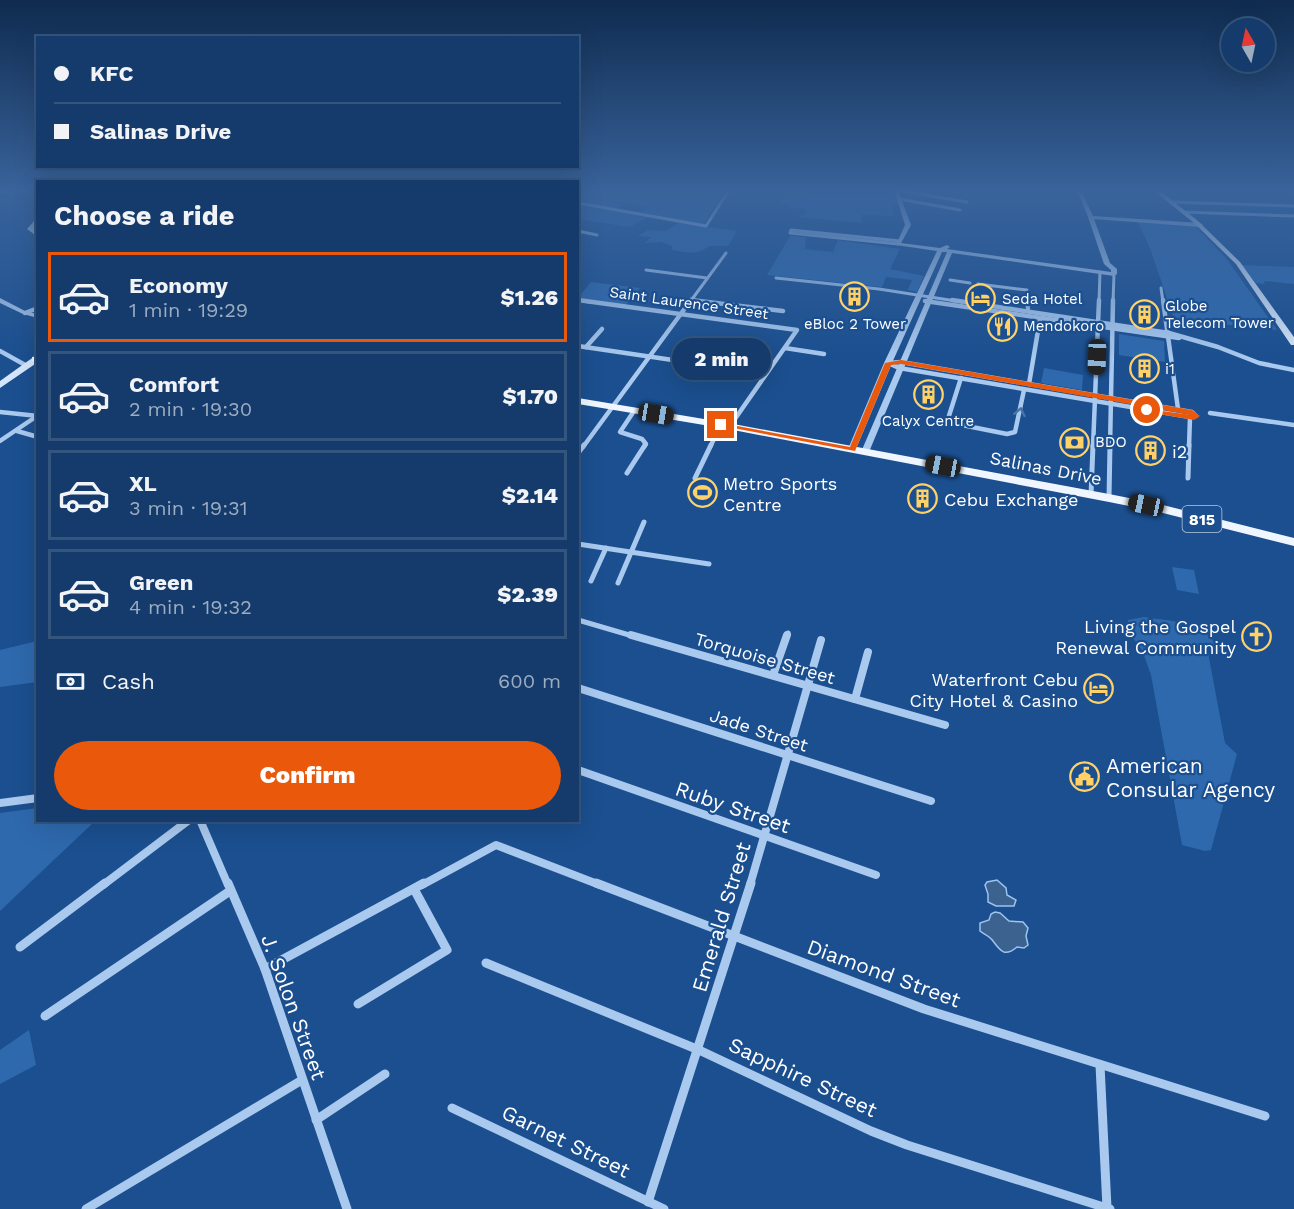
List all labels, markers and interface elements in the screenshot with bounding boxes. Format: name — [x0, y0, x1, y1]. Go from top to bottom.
north arrow — [1221, 18, 1275, 72]
map controls — [1221, 18, 1275, 72]
text: KFC — [90, 61, 134, 86]
text: Salinas Drive — [90, 119, 231, 144]
text: Choose a ride — [54, 200, 234, 232]
icon: car — [57, 270, 111, 324]
text: Economy — [129, 273, 228, 298]
building icon: eBloc 2 Tower — [839, 281, 871, 313]
street label: Saint Laurence Street — [608, 283, 770, 323]
hotel icon: Seda Hotel — [965, 283, 997, 315]
text: $1.26 — [501, 285, 558, 310]
place label: Seda Hotel — [1002, 290, 1083, 308]
place label: Globe Telecom Tower — [1165, 297, 1274, 332]
text: 1 min · 19:29 — [129, 298, 248, 322]
building icon: Globe Telecom Tower — [1128, 299, 1160, 331]
restaurant icon: Mendokoro — [986, 310, 1018, 342]
place label: eBloc 2 Tower — [804, 315, 906, 333]
place label: Mendokoro — [1023, 317, 1104, 335]
callout: 2 min — [672, 338, 771, 380]
car — [1087, 339, 1107, 375]
text: 2 min — [694, 347, 749, 371]
building icon: i1 — [1128, 353, 1160, 385]
place label: i1 — [1165, 360, 1175, 378]
icon: car — [57, 369, 111, 423]
text: Comfort — [129, 372, 219, 397]
building icon: Calyx Centre — [912, 378, 944, 410]
text: $1.70 — [503, 384, 558, 409]
route start — [1133, 396, 1160, 423]
text: 2 min · 19:30 — [129, 397, 252, 421]
car — [637, 402, 675, 426]
one-way arrow — [1013, 407, 1026, 417]
route end — [707, 411, 734, 438]
place label: Calyx Centre — [882, 412, 974, 430]
bank icon: BDO — [1058, 426, 1090, 458]
place label: BDO — [1095, 433, 1127, 451]
building icon: i2 — [1135, 435, 1167, 467]
place label: i2 — [1172, 441, 1187, 462]
street label: Salinas Drive — [988, 447, 1104, 489]
car — [924, 454, 962, 478]
icon: car — [57, 468, 111, 522]
text: XL — [129, 471, 157, 496]
place label: Metro Sports Centre — [723, 473, 837, 515]
sports icon: Metro Sports Centre — [686, 477, 718, 509]
text: $2.14 — [502, 483, 558, 508]
building icon: Cebu Exchange — [907, 483, 939, 515]
place label: Cebu Exchange — [944, 489, 1079, 510]
car — [1127, 492, 1165, 518]
text: 3 min · 19:31 — [129, 496, 248, 520]
road number: 815 — [1182, 506, 1222, 532]
icon: car — [57, 567, 111, 621]
text: Green — [129, 570, 193, 595]
text: $2.39 — [497, 582, 558, 607]
text: 4 min · 19:32 — [129, 595, 252, 619]
place label: Living the Gospel Renewal Community — [1055, 616, 1237, 658]
church icon: Living the Gospel Renewal Community — [1241, 620, 1273, 652]
street label: Torquoise Street — [692, 628, 838, 688]
icon: cash — [54, 665, 87, 698]
text: Cash — [102, 669, 155, 694]
text: 600 m — [498, 669, 561, 693]
place label: Waterfront Cebu City Hotel & Casino — [910, 669, 1078, 711]
hotel icon: Waterfront Cebu City Hotel & Casino — [1083, 673, 1115, 705]
street label: Jade Street — [707, 704, 811, 756]
button: Confirm — [54, 741, 561, 810]
place label: American Consular Agency — [1106, 753, 1275, 802]
public building icon: American Consular Agency — [1069, 761, 1101, 793]
street label: Ruby Street — [672, 776, 794, 838]
street label: Emerald Street — [686, 839, 756, 995]
street label: J. Solon Street — [256, 931, 332, 1083]
street label: Diamond Street — [804, 934, 964, 1012]
street label: Sapphire Street — [725, 1032, 881, 1122]
street label: Garnet Street — [498, 1099, 634, 1183]

